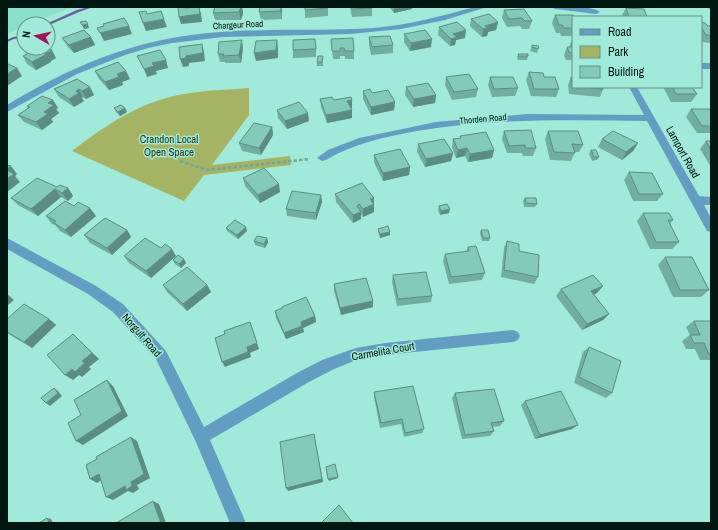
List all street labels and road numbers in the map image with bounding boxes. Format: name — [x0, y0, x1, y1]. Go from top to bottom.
street label: Chargeur Road — [212, 18, 264, 32]
street label: Thorden Road — [459, 111, 507, 127]
street label: Lamport Road — [663, 124, 703, 180]
street label: Norgulf Road — [119, 310, 165, 360]
street label: Carmelita Court — [350, 338, 416, 363]

